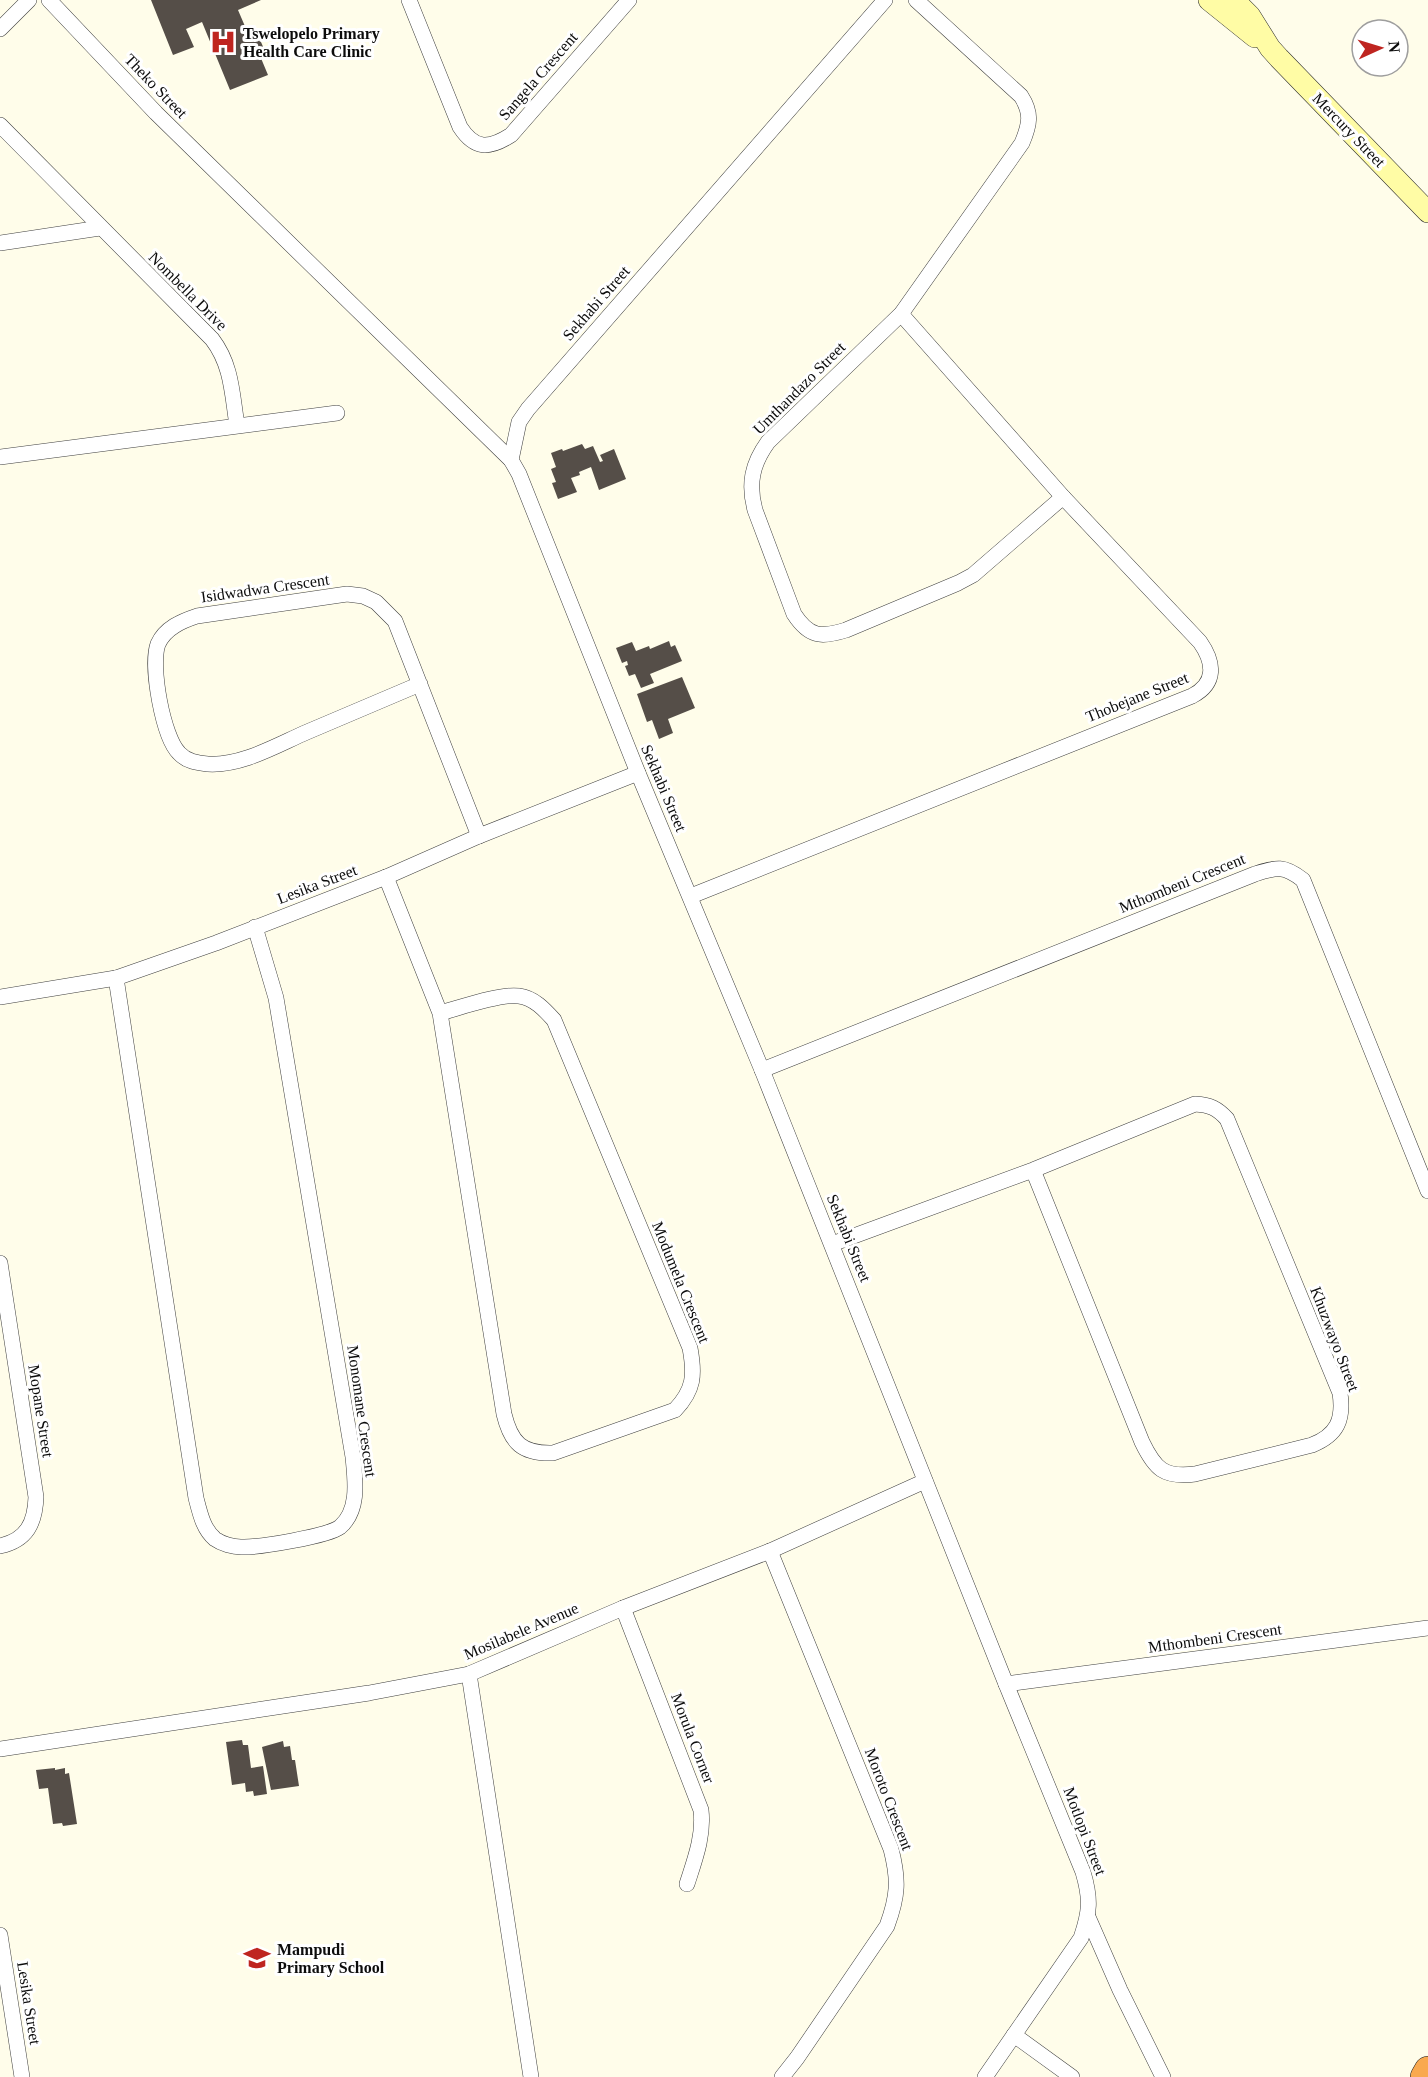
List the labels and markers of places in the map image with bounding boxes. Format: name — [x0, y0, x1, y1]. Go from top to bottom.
place label: Tswelopelo Primary Health Care Clinic — [243, 25, 380, 60]
hospital icon: Tswelopelo Primary Health Care Clinic — [208, 27, 238, 57]
place label: Mampudi Primary School — [277, 1941, 385, 1977]
school or university icon: Mampudi Primary School — [242, 1943, 272, 1973]

